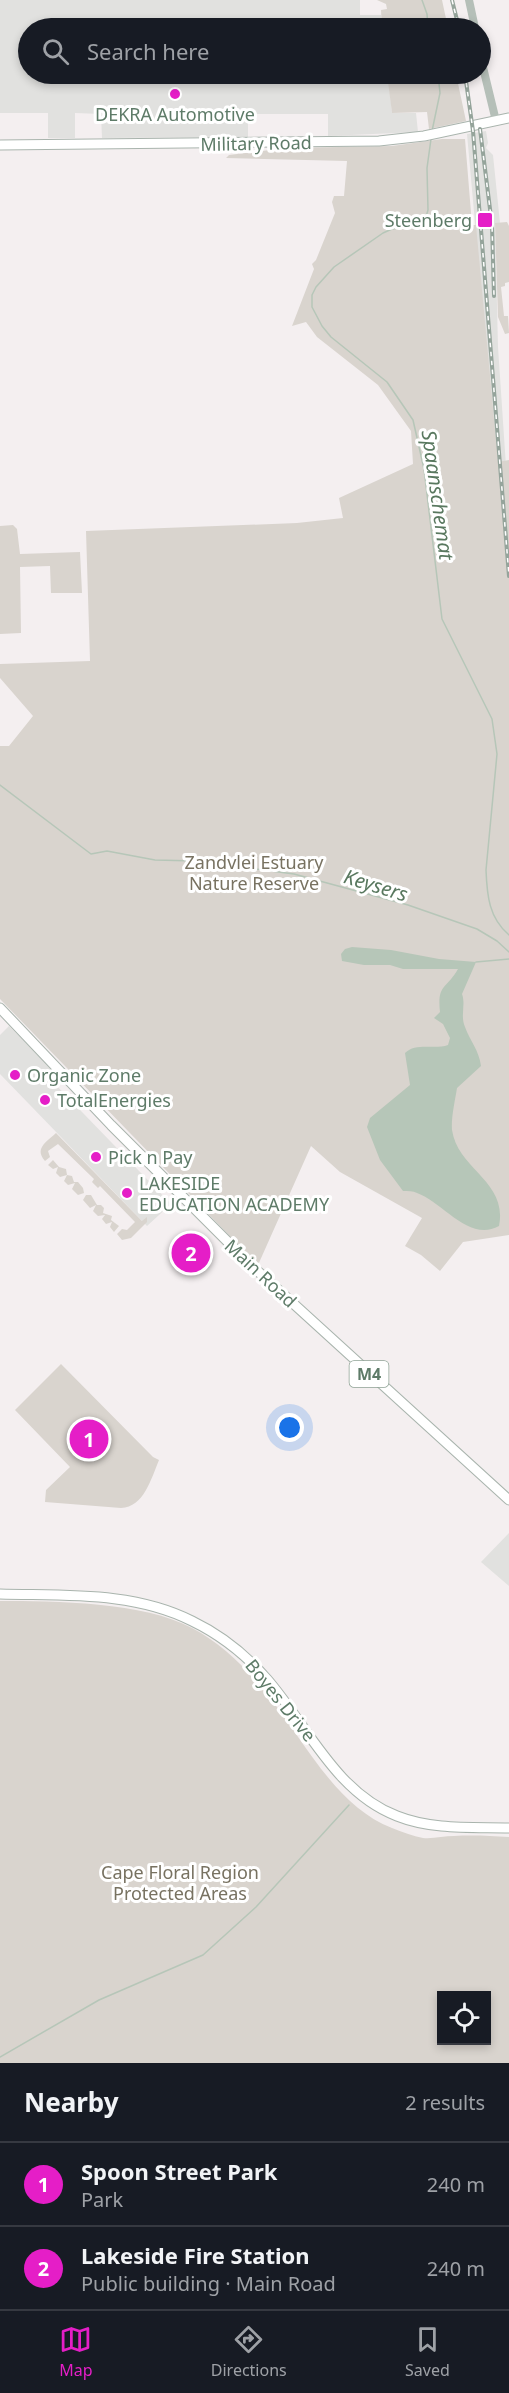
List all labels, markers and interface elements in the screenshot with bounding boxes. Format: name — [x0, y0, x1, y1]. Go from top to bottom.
search box — [18, 18, 491, 84]
icon: search — [39, 35, 72, 68]
text: Search here — [87, 36, 209, 66]
marker: DEKRA Automotive — [168, 87, 182, 101]
place label: DEKRA Automotive — [95, 102, 255, 126]
street label: Military Road — [200, 130, 312, 156]
place label: Steenberg — [385, 208, 472, 232]
marker: Steenberg — [476, 211, 494, 229]
water label: Spaanschemat — [416, 428, 461, 563]
park label: Zandvlei Estuary Nature Reserve — [185, 850, 324, 895]
water label: Keysers — [341, 863, 412, 908]
place label: Organic Zone — [27, 1063, 141, 1087]
marker: Organic Zone — [8, 1068, 22, 1082]
place label: TotalEnergies — [57, 1088, 171, 1112]
marker: TotalEnergies — [38, 1093, 52, 1107]
place label: Pick n Pay — [108, 1145, 193, 1169]
marker: Pick n Pay — [89, 1150, 103, 1164]
place label: LAKESIDE EDUCATION ACADEMY — [139, 1171, 330, 1216]
marker: LAKESIDE EDUCATION ACADEMY — [120, 1186, 134, 1200]
pin: 2 — [172, 1230, 210, 1276]
street label: Main Road — [220, 1233, 302, 1313]
road number: M4 — [350, 1361, 388, 1387]
your location — [275, 1413, 304, 1442]
pin: 1 — [70, 1416, 109, 1462]
street label: Boyes Drive — [240, 1654, 322, 1746]
park label: Cape Floral Region Protected Areas — [101, 1860, 259, 1905]
map controls — [437, 1991, 491, 2045]
button: locate — [437, 1991, 491, 2045]
text: Nearby — [24, 2084, 119, 2120]
text: 2 results — [405, 2089, 485, 2116]
text: Spoon Street Park — [81, 2156, 277, 2186]
text: 1 — [38, 2171, 49, 2198]
text: 240 m — [427, 2171, 485, 2198]
text: Park — [81, 2186, 123, 2213]
text: Lakeside Fire Station — [81, 2240, 310, 2270]
text: 2 — [38, 2255, 49, 2282]
text: 240 m — [427, 2255, 485, 2282]
text: Public building · Main Road — [81, 2270, 336, 2297]
tab: Map — [59, 2323, 92, 2381]
tab: Directions — [211, 2323, 287, 2381]
tab: Saved — [405, 2323, 450, 2381]

